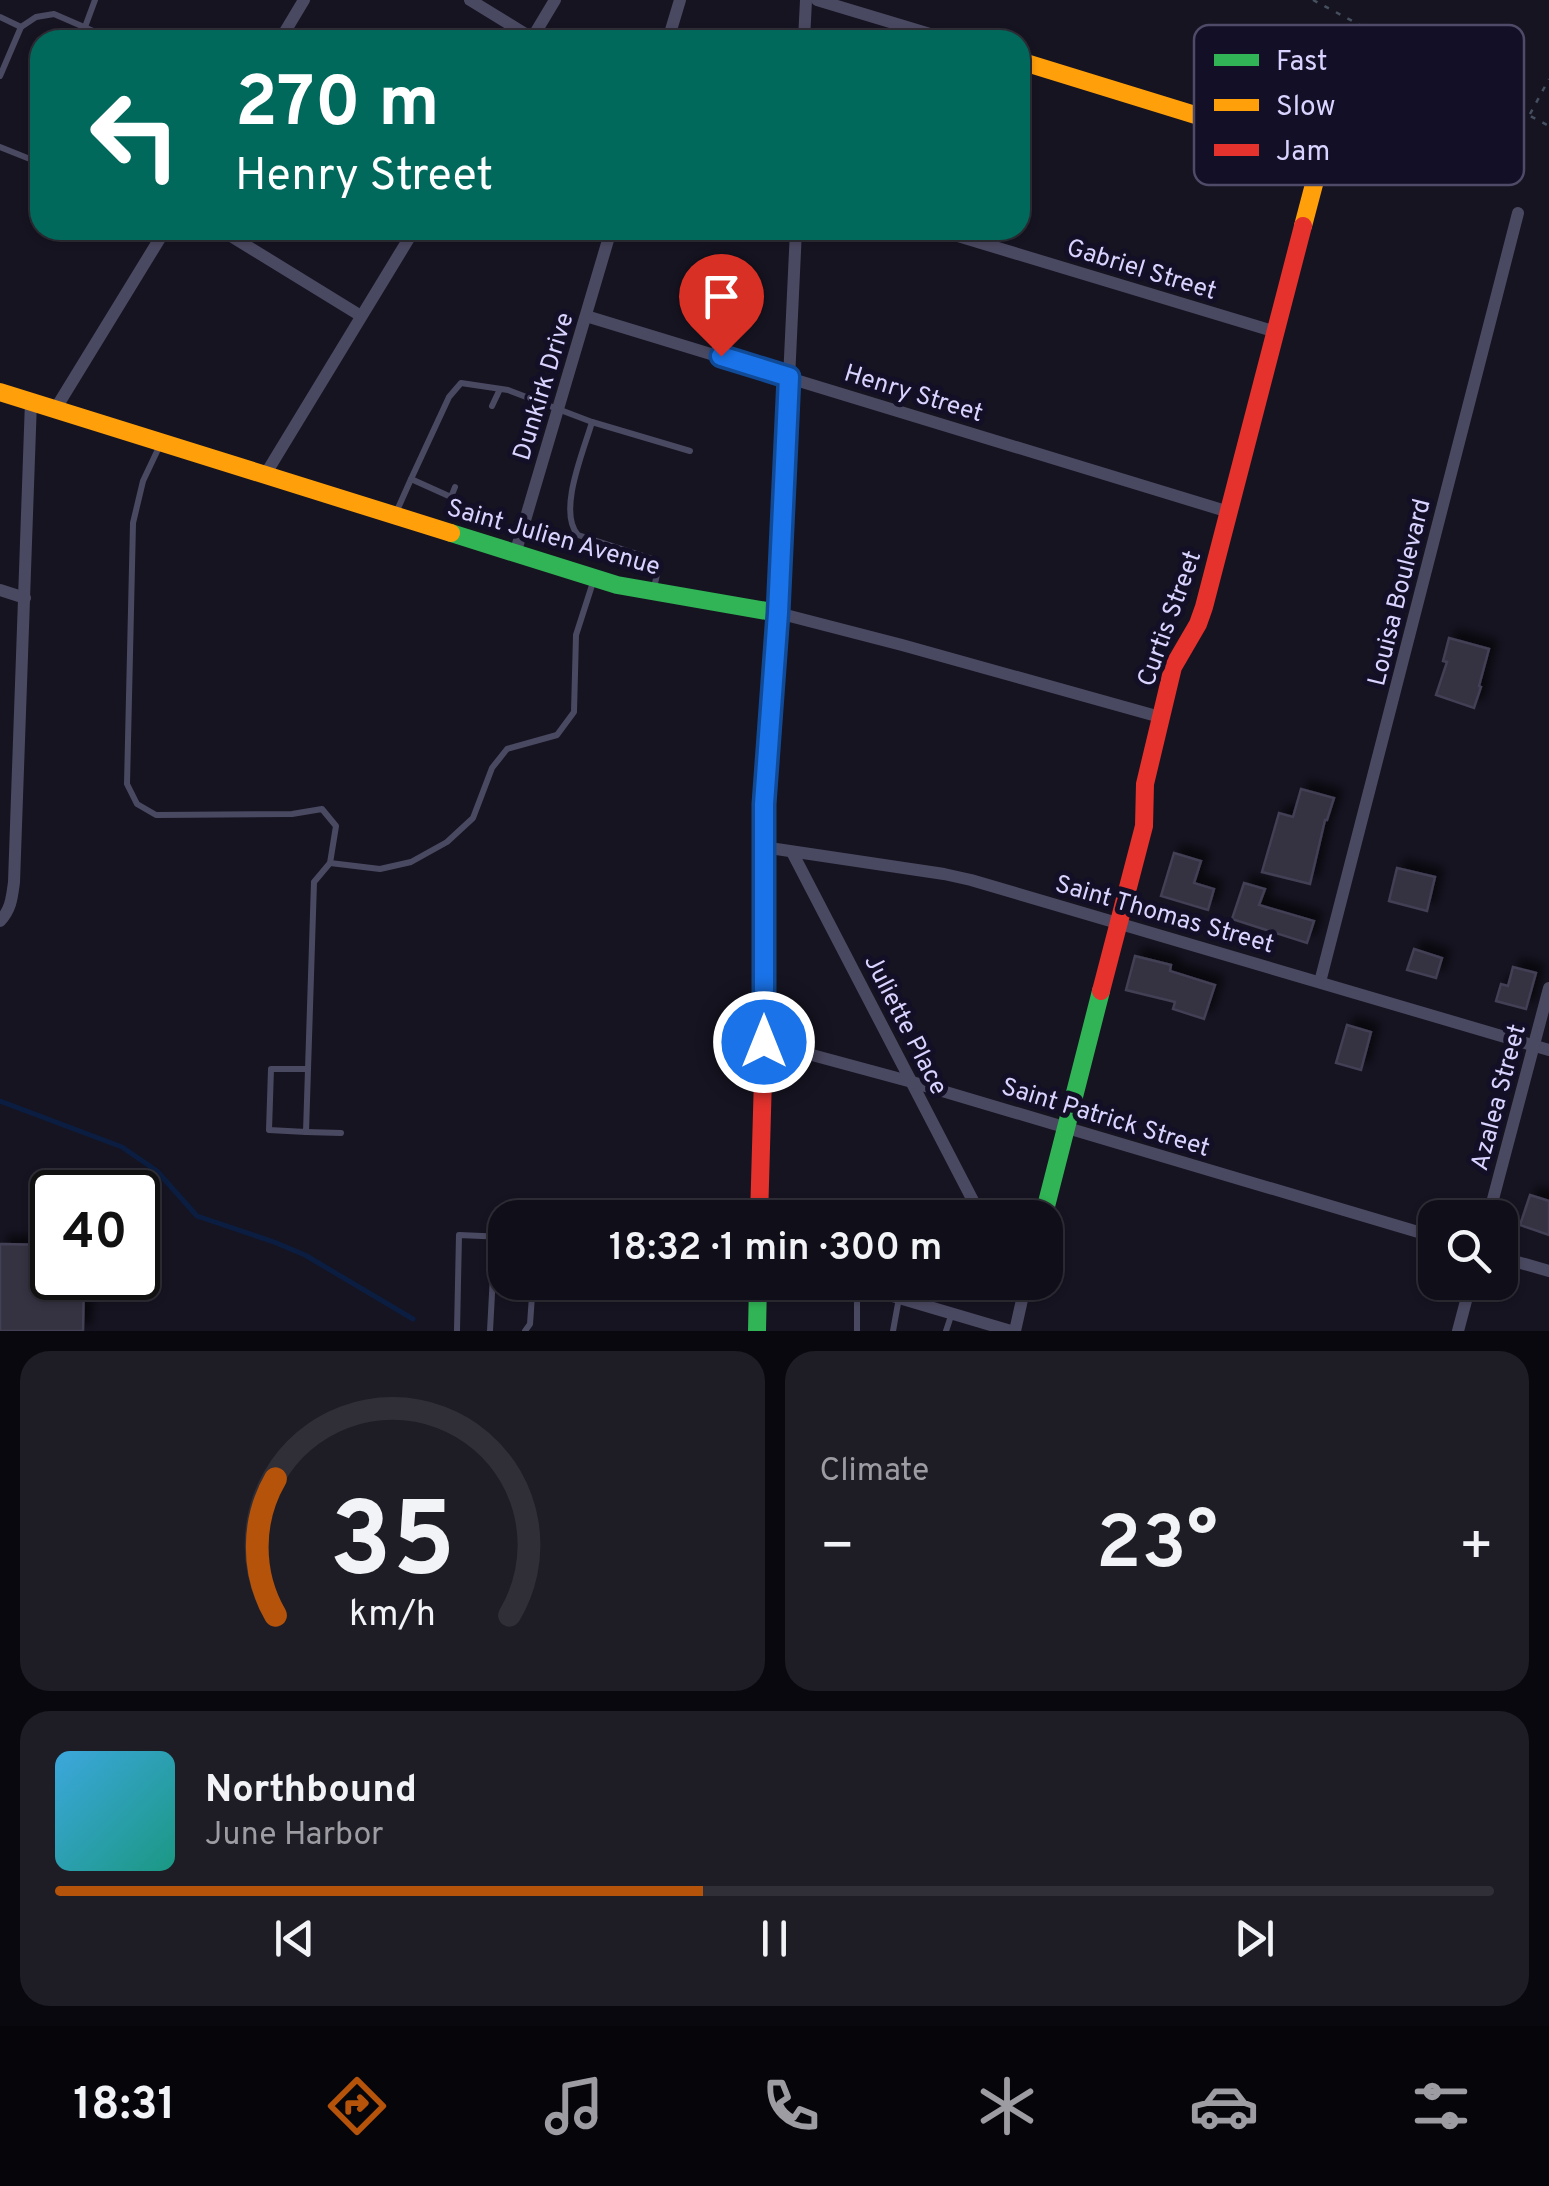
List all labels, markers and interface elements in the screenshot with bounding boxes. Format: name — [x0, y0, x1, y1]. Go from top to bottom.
legend — [1194, 25, 1524, 185]
text: Fast — [1276, 45, 1328, 81]
text: 270 m — [235, 62, 440, 151]
icon: left — [70, 70, 200, 200]
text: Slow — [1276, 90, 1335, 126]
text: Jam — [1276, 135, 1330, 171]
text: Henry Street — [235, 149, 493, 206]
street label: Gabriel Street — [1062, 233, 1220, 309]
pin — [679, 254, 764, 357]
icon: arrive — [694, 269, 749, 324]
street label: Dunkirk Drive — [507, 309, 583, 465]
street label: Henry Street — [840, 359, 986, 431]
street label: Saint Julien Avenue — [443, 493, 663, 585]
street label: Louisa Boulevard — [1362, 496, 1440, 690]
street label: Curtis Street — [1131, 547, 1210, 691]
street label: Saint Thomas Street — [1051, 869, 1277, 962]
street label: Juliette Place — [855, 950, 953, 1101]
position arrow — [712, 990, 816, 1094]
street label: Azalea Street — [1465, 1021, 1535, 1175]
street label: Saint Patrick Street — [997, 1072, 1213, 1166]
speed limit sign: 40 — [30, 1170, 160, 1300]
map controls — [1418, 1200, 1518, 1300]
button: search — [1418, 1200, 1518, 1300]
text: 18:32 · 1 min · 300 m — [609, 1225, 942, 1274]
text: Climate — [820, 1452, 929, 1492]
text: 35 — [329, 1481, 455, 1613]
text: 23° — [1096, 1500, 1218, 1595]
text: − — [820, 1514, 855, 1584]
text: + — [1459, 1514, 1494, 1584]
text: km/h — [349, 1593, 436, 1639]
text: Northbound — [205, 1767, 417, 1816]
text: June Harbor — [205, 1816, 384, 1856]
icon: previous — [267, 1911, 322, 1966]
icon: pause — [747, 1911, 802, 1966]
icon: next — [1227, 1911, 1282, 1966]
icon: directions — [322, 2071, 392, 2141]
icon: music — [539, 2071, 609, 2141]
icon: phone — [756, 2071, 826, 2141]
icon: climate — [972, 2071, 1042, 2141]
icon: car — [1189, 2071, 1259, 2141]
icon: filters — [1406, 2071, 1476, 2141]
text: 18:31 — [73, 2078, 175, 2135]

